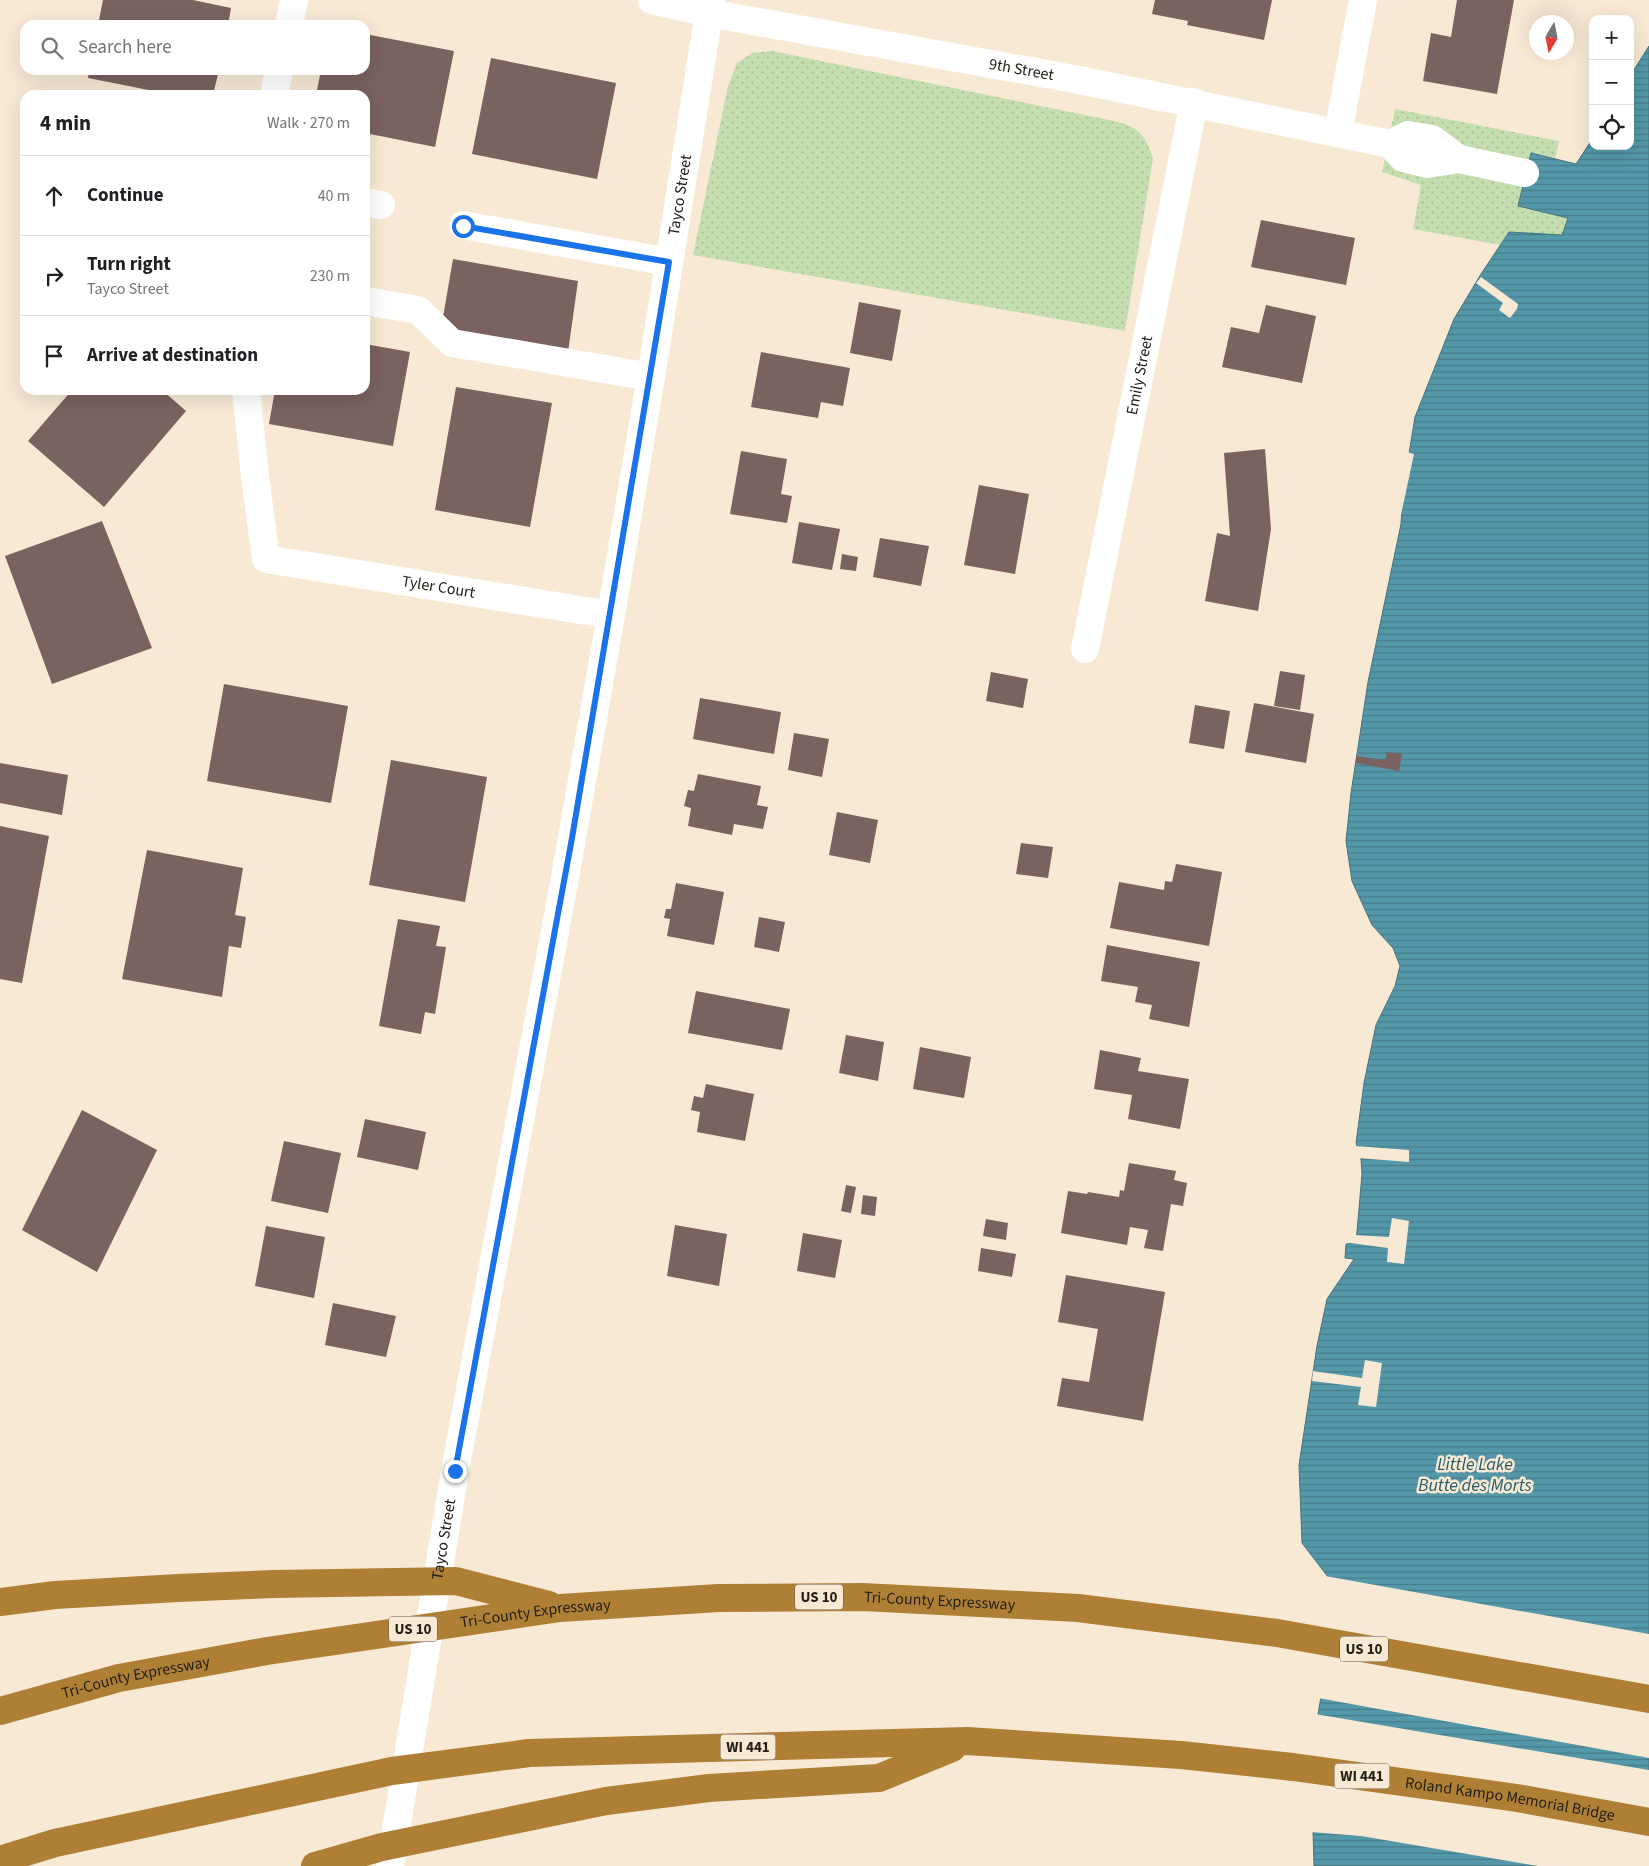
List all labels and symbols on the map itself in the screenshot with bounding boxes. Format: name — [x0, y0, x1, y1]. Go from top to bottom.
north arrow — [1529, 15, 1574, 60]
street label: 9th Street — [987, 53, 1056, 86]
street label: Tayco Street — [663, 152, 697, 237]
route start — [452, 215, 475, 238]
street label: Emily Street — [1121, 333, 1158, 417]
street label: Tyler Court — [400, 570, 477, 604]
water label: Little Lake Butte des Morts — [1418, 1452, 1532, 1498]
route end — [444, 1460, 467, 1483]
street label: Tayco Street — [426, 1497, 461, 1582]
road number: US 10 — [795, 1584, 843, 1610]
street label: Tri-County Expressway — [863, 1586, 1016, 1616]
street label: Tri-County Expressway — [459, 1594, 612, 1634]
road number: US 10 — [389, 1616, 437, 1642]
road number: US 10 — [1340, 1636, 1388, 1662]
street label: Tri-County Expressway — [59, 1651, 212, 1704]
road number: WI 441 — [720, 1734, 776, 1760]
road number: WI 441 — [1334, 1764, 1390, 1788]
street label: Roland Kampo Memorial Bridge — [1404, 1772, 1617, 1827]

